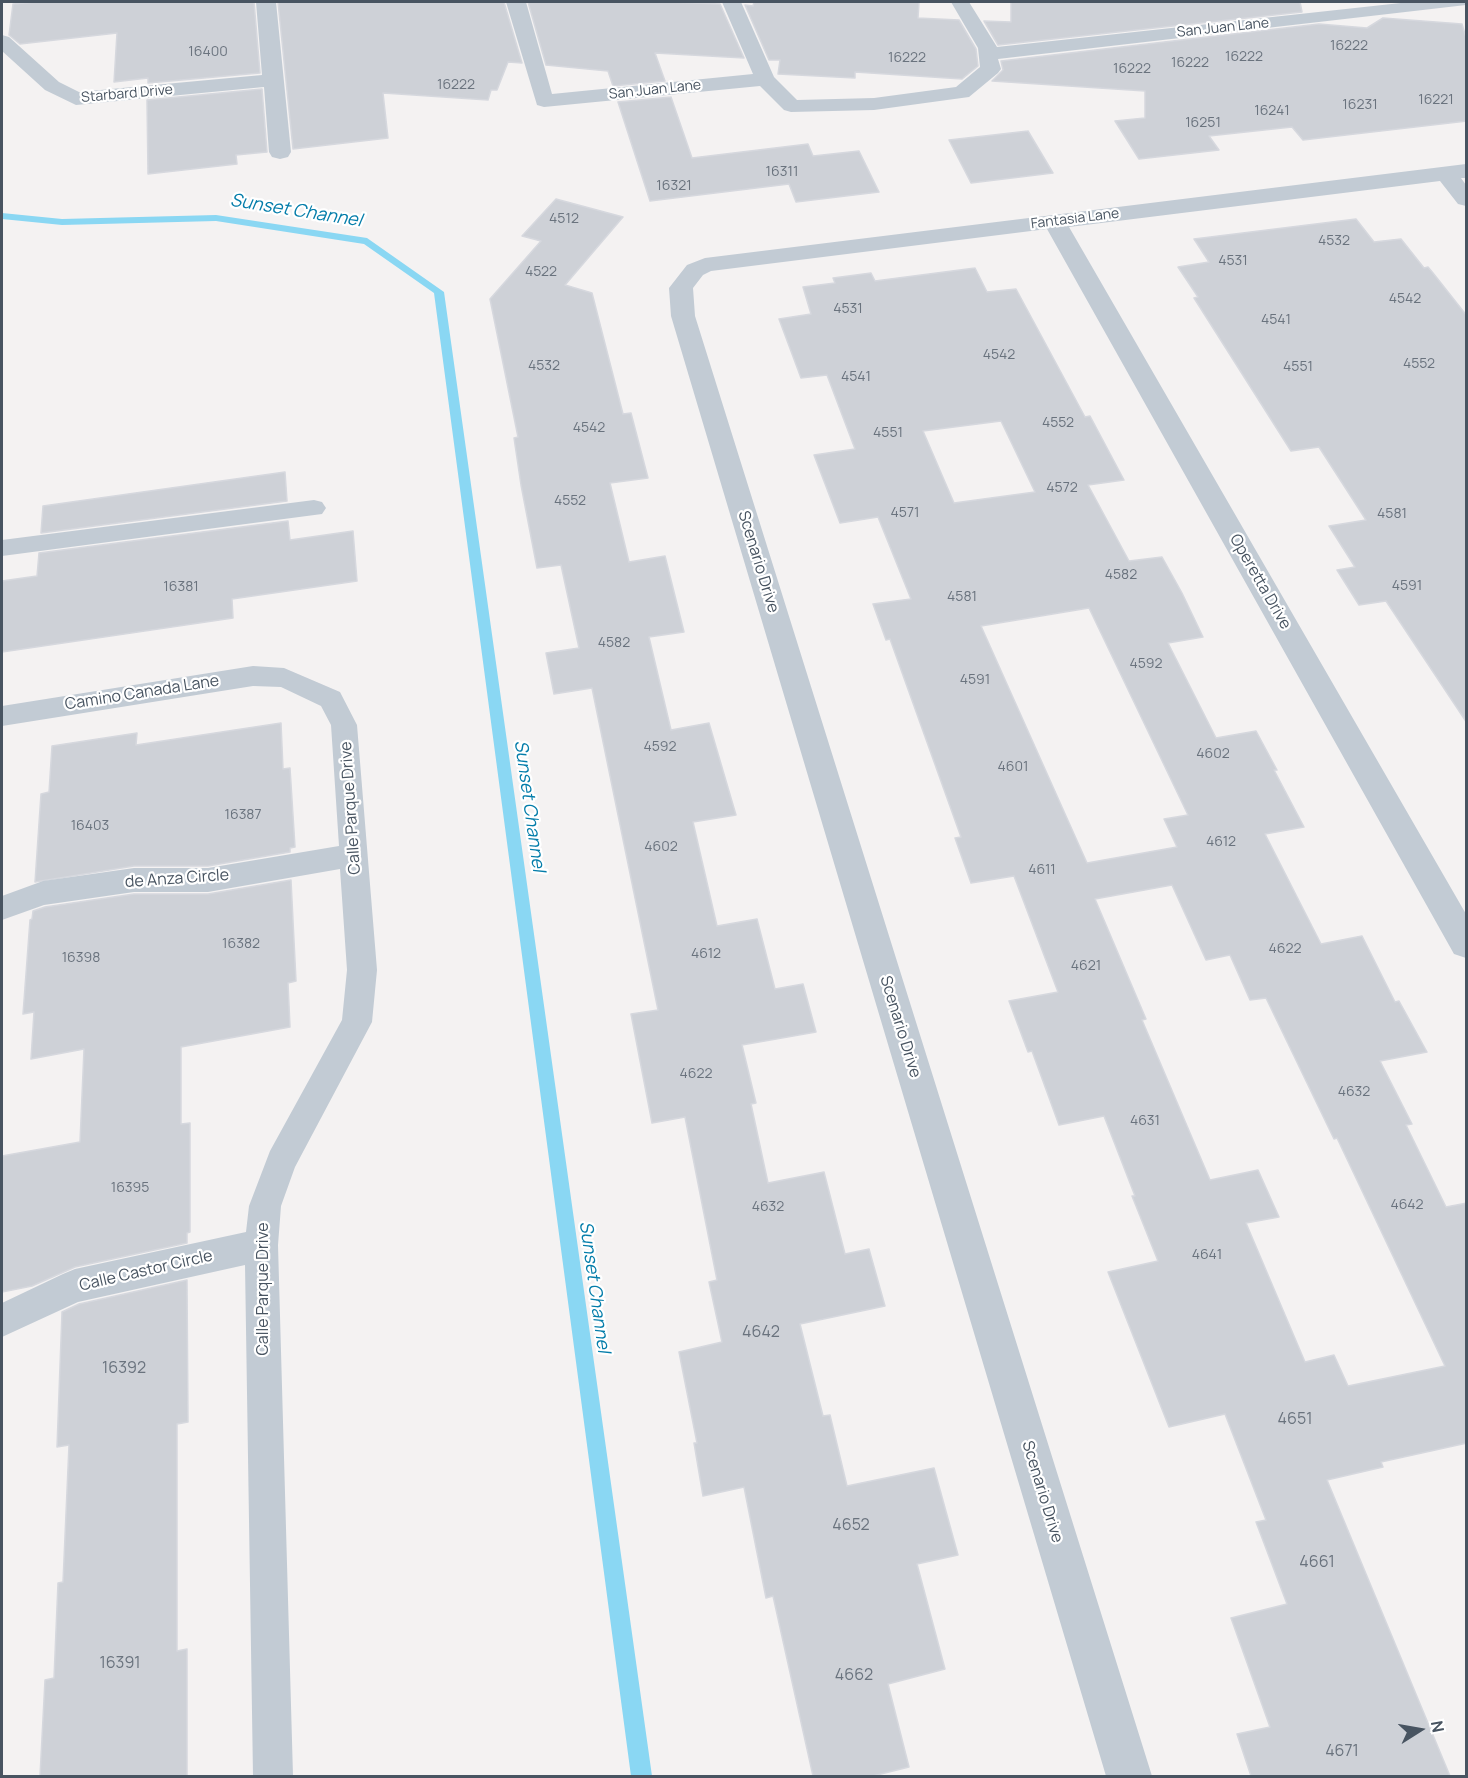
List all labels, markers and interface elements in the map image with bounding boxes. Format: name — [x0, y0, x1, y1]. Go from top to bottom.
street label: San Juan Lane — [1176, 15, 1270, 41]
house number: 16222 — [1330, 38, 1368, 54]
house number: 16400 — [188, 44, 228, 60]
house number: 16222 — [1225, 49, 1263, 65]
house number: 16222 — [888, 50, 926, 66]
house number: 16222 — [1171, 55, 1209, 71]
house number: 16222 — [1113, 61, 1151, 77]
house number: 16222 — [437, 77, 475, 93]
street label: San Juan Lane — [608, 77, 702, 103]
street label: Starbard Drive — [81, 82, 173, 106]
house number: 16221 — [1418, 92, 1454, 108]
house number: 16231 — [1342, 97, 1378, 113]
house number: 16241 — [1254, 103, 1290, 119]
house number: 16251 — [1185, 115, 1221, 131]
house number: 16311 — [766, 164, 798, 180]
house number: 16321 — [656, 178, 692, 194]
water label: Sunset Channel — [229, 190, 363, 232]
street label: Fantasia Lane — [1030, 205, 1120, 233]
house number: 4512 — [549, 211, 579, 227]
house number: 4532 — [1318, 233, 1350, 249]
house number: 4531 — [1218, 253, 1248, 269]
house number: 4522 — [525, 264, 557, 280]
house number: 4542 — [1389, 291, 1421, 307]
house number: 4531 — [833, 301, 863, 317]
house number: 4541 — [1261, 312, 1291, 328]
house number: 4542 — [983, 347, 1015, 363]
house number: 4552 — [1403, 356, 1435, 372]
house number: 4532 — [528, 358, 560, 374]
house number: 4551 — [1283, 359, 1313, 375]
house number: 4541 — [841, 369, 871, 385]
house number: 4552 — [1042, 415, 1074, 431]
house number: 4542 — [573, 420, 605, 436]
house number: 4551 — [873, 425, 903, 441]
house number: 4572 — [1046, 480, 1078, 496]
house number: 4552 — [554, 493, 586, 509]
house number: 4571 — [891, 505, 919, 521]
house number: 4581 — [1377, 506, 1407, 522]
street label: Scenario Drive — [733, 509, 783, 615]
street label: Operetta Drive — [1225, 531, 1295, 633]
house number: 4582 — [1105, 567, 1137, 583]
house number: 4591 — [1392, 578, 1422, 594]
house number: 16381 — [163, 579, 199, 595]
house number: 4581 — [947, 589, 977, 605]
house number: 4582 — [598, 635, 630, 651]
house number: 4592 — [1129, 656, 1163, 672]
street label: Camino Canada Lane — [64, 671, 220, 715]
house number: 4591 — [960, 672, 990, 688]
water label: Sunset Channel — [509, 739, 549, 873]
house number: 4592 — [643, 739, 677, 755]
street label: Calle Parque Drive — [337, 741, 365, 875]
house number: 4602 — [1196, 746, 1230, 762]
house number: 4601 — [998, 759, 1028, 775]
house number: 16387 — [224, 807, 262, 823]
house number: 16403 — [71, 818, 109, 834]
house number: 4612 — [1206, 834, 1236, 850]
house number: 4602 — [644, 839, 678, 855]
house number: 4611 — [1028, 862, 1056, 878]
street label: de Anza Circle — [124, 866, 230, 892]
house number: 16382 — [222, 936, 260, 952]
house number: 4622 — [1269, 941, 1301, 957]
house number: 4612 — [691, 946, 721, 962]
house number: 16398 — [62, 950, 100, 966]
house number: 4621 — [1071, 958, 1101, 974]
street label: Scenario Drive — [875, 974, 925, 1080]
house number: 4622 — [680, 1066, 712, 1082]
house number: 4632 — [1338, 1084, 1370, 1100]
house number: 4631 — [1130, 1113, 1160, 1129]
house number: 16395 — [111, 1180, 149, 1196]
house number: 4642 — [1390, 1197, 1424, 1213]
house number: 4632 — [752, 1199, 784, 1215]
water label: Sunset Channel — [574, 1220, 614, 1354]
street label: Calle Parque Drive — [254, 1222, 274, 1356]
street label: Calle Castor Circle — [78, 1246, 214, 1296]
house number: 4641 — [1192, 1247, 1222, 1263]
house number: 4642 — [742, 1323, 780, 1343]
house number: 16392 — [102, 1359, 146, 1379]
house number: 4651 — [1278, 1410, 1312, 1430]
street label: Scenario Drive — [1017, 1439, 1067, 1545]
house number: 4652 — [832, 1516, 870, 1536]
house number: 4661 — [1299, 1553, 1335, 1573]
house number: 16391 — [99, 1654, 141, 1674]
house number: 4662 — [835, 1666, 873, 1686]
north arrow — [1390, 1700, 1450, 1760]
text: N — [1426, 1719, 1450, 1734]
house number: 4671 — [1325, 1742, 1359, 1762]

